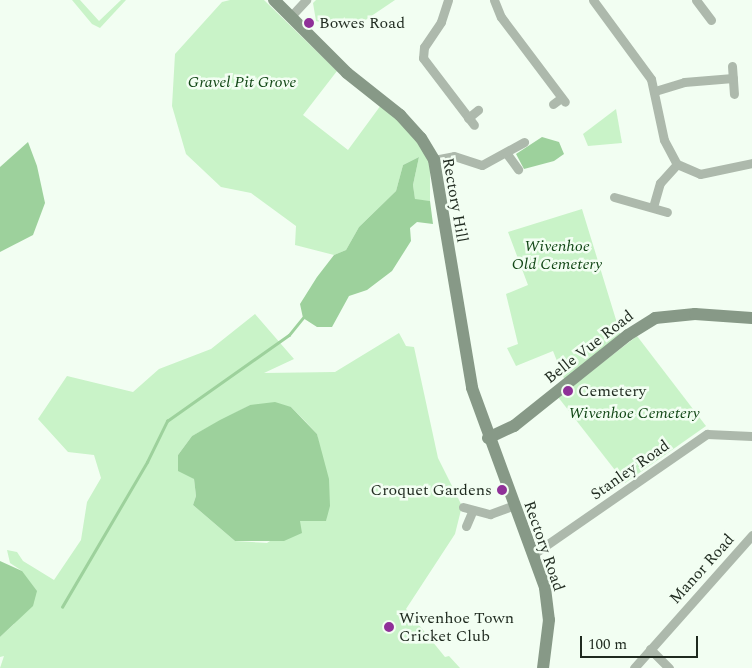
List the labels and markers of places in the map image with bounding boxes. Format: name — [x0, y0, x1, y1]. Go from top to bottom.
place label: Bowes Road — [319, 13, 405, 33]
marker: Bowes Road — [303, 17, 315, 29]
place label: Cemetery — [578, 381, 646, 401]
marker: Cemetery — [562, 385, 574, 397]
place label: Croquet Gardens — [371, 480, 492, 500]
marker: Croquet Gardens — [496, 484, 508, 496]
place label: Wivenhoe Town Cricket Club — [399, 608, 514, 646]
marker: Wivenhoe Town Cricket Club — [383, 621, 395, 633]

